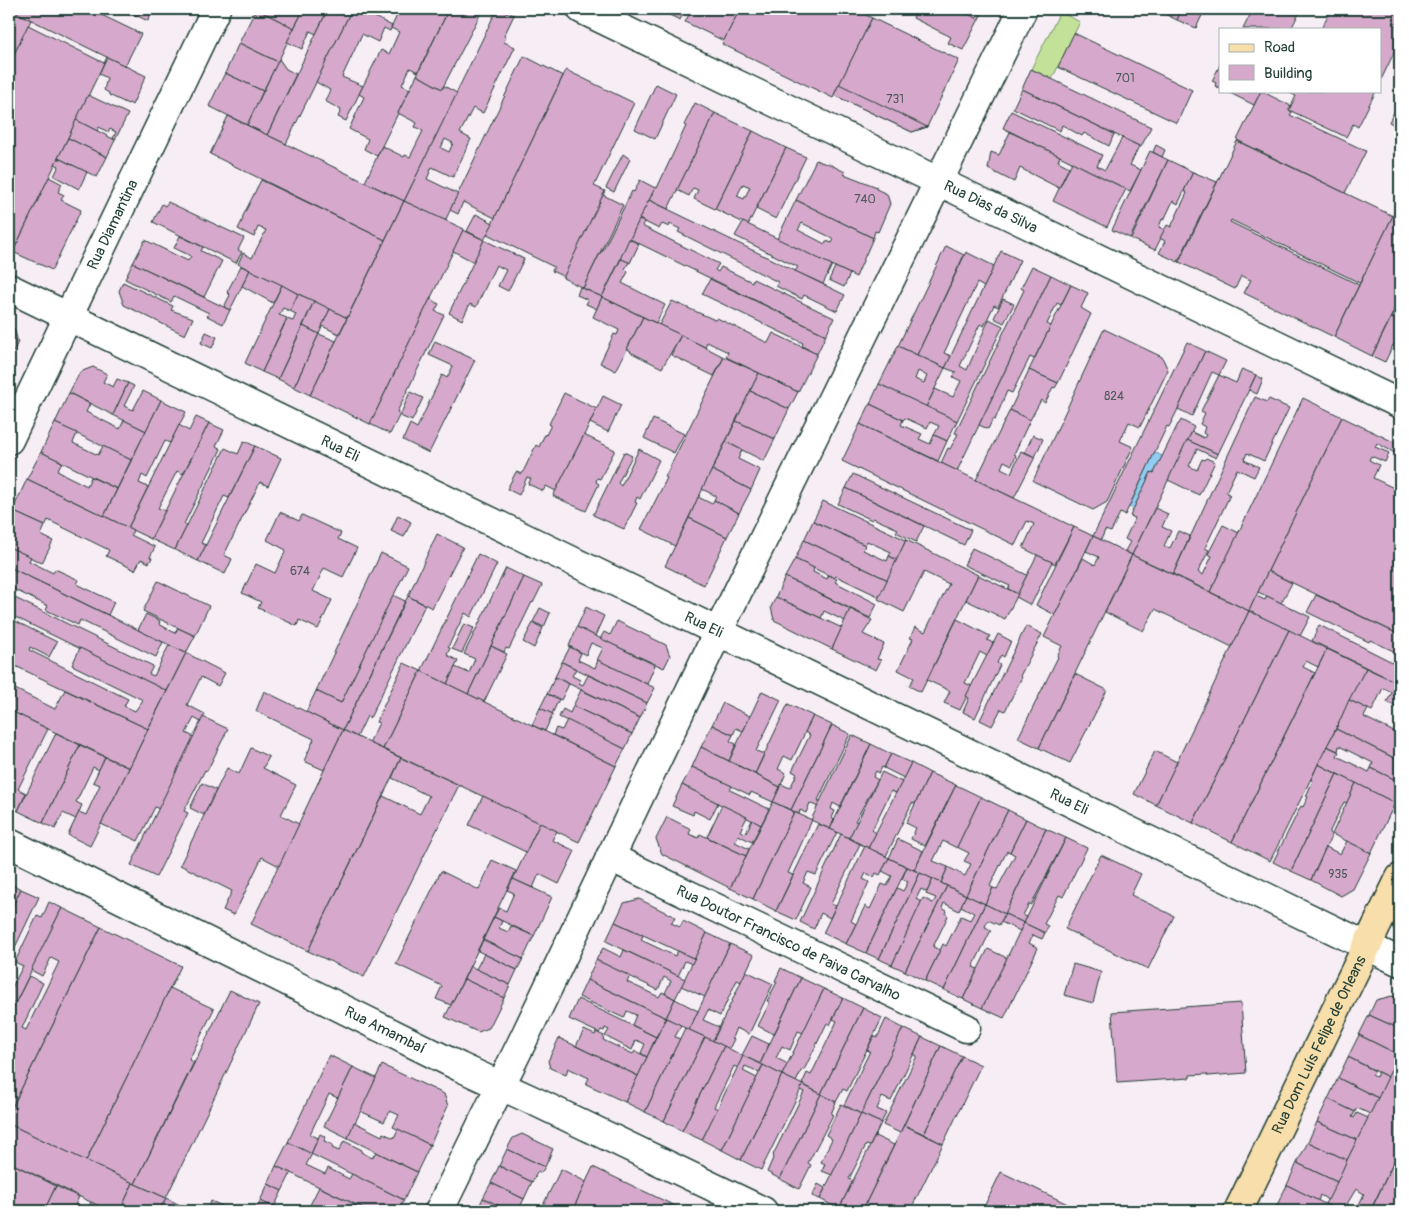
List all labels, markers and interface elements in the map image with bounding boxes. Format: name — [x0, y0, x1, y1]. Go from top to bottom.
legend — [1219, 28, 1382, 92]
text: Road — [1264, 38, 1295, 57]
text: Building — [1264, 64, 1312, 83]
house number: 701 — [1115, 71, 1135, 86]
house number: 731 — [886, 92, 904, 107]
street label: Rua Diamantina — [83, 176, 142, 273]
street label: Rua Dias da Silva — [941, 176, 1041, 237]
house number: 740 — [854, 192, 876, 207]
house number: 824 — [1104, 389, 1124, 404]
street label: Rua Eli — [318, 431, 363, 466]
house number: 674 — [290, 564, 310, 579]
street label: Rua Eli — [681, 607, 726, 642]
street label: Rua Eli — [1047, 784, 1092, 819]
house number: 935 — [1328, 867, 1348, 882]
street label: Rua Doutor Francisco de Paiva Carvalho — [673, 881, 904, 1005]
street label: Rua Dom Luís Felipe de Orleans — [1268, 952, 1370, 1137]
street label: Rua Amambaí — [341, 1002, 429, 1058]

